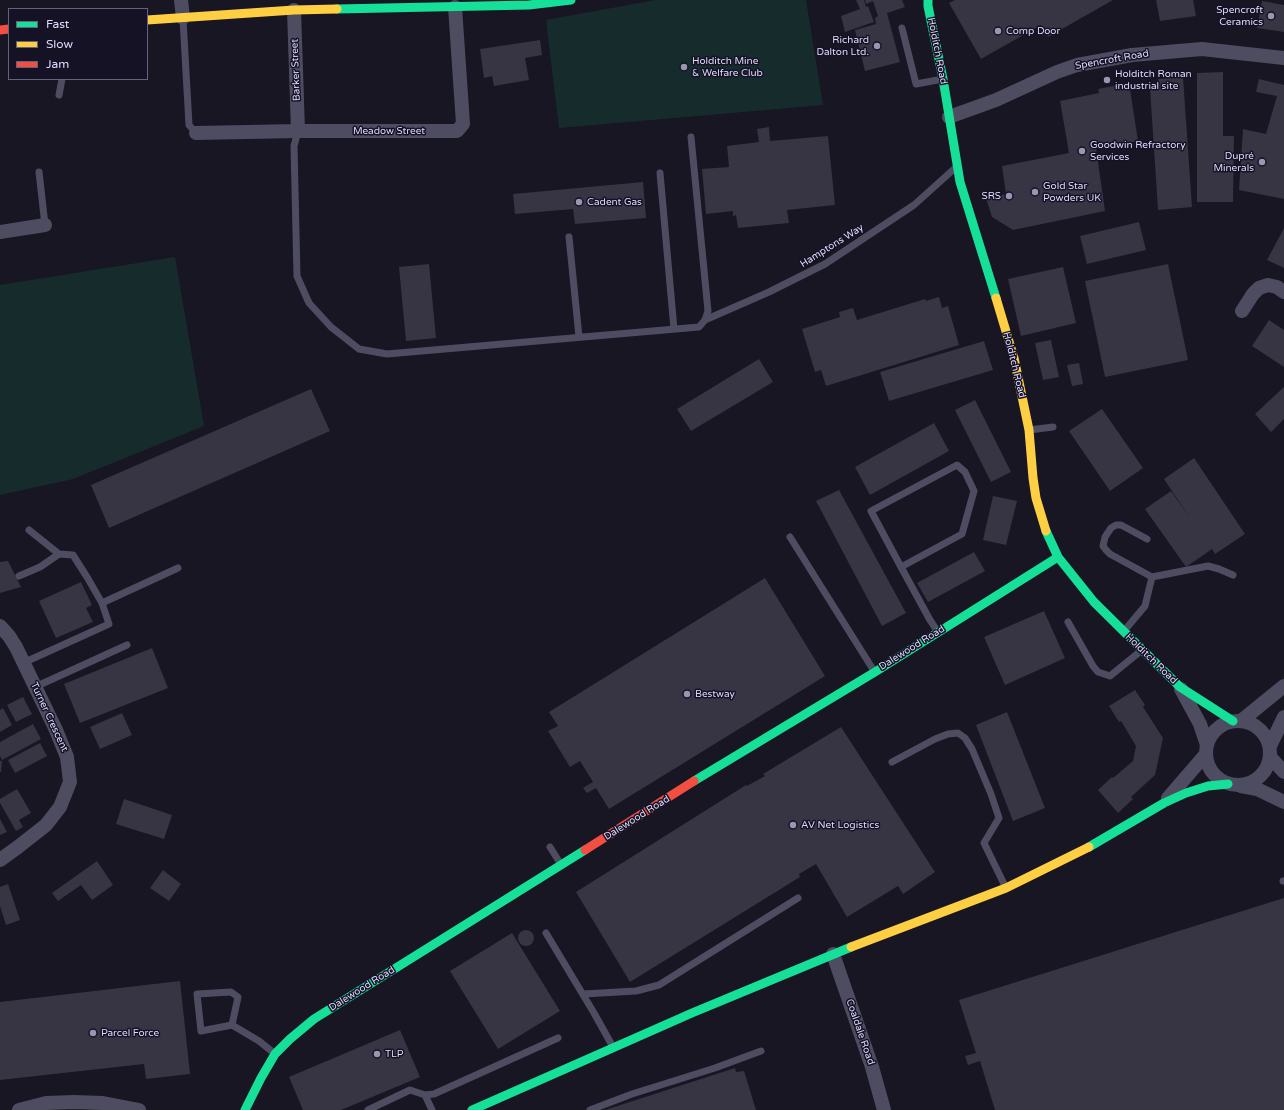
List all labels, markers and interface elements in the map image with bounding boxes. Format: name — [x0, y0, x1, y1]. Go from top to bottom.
place label: Spencroft Ceramics — [1216, 4, 1263, 28]
legend — [8, 8, 148, 80]
marker: Spencroft Ceramics — [1266, 11, 1276, 21]
text: Fast — [46, 17, 69, 31]
street label: Holditch Road — [925, 17, 949, 85]
place label: Comp Door — [1006, 25, 1060, 37]
marker: Comp Door — [993, 26, 1003, 36]
place label: Richard Dalton Ltd. — [817, 34, 869, 58]
text: Slow — [46, 37, 73, 51]
street label: Barker Street — [289, 39, 303, 101]
marker: Richard Dalton Ltd. — [872, 41, 882, 51]
street label: Spencroft Road — [1074, 48, 1150, 72]
place label: Holditch Mine & Welfare Club — [692, 55, 763, 78]
text: Jam — [46, 57, 69, 71]
marker: Holditch Mine & Welfare Club — [679, 62, 689, 72]
place label: Holditch Roman industrial site — [1115, 68, 1192, 92]
marker: Holditch Roman industrial site — [1102, 75, 1112, 85]
street label: Meadow Street — [353, 125, 425, 137]
place label: Goodwin Refractory Services — [1090, 139, 1186, 162]
marker: Goodwin Refractory Services — [1077, 146, 1087, 156]
place label: Dupré Minerals — [1213, 150, 1254, 174]
marker: Dupré Minerals — [1257, 157, 1267, 167]
place label: Gold Star Powders UK — [1043, 180, 1101, 204]
marker: Gold Star Powders UK — [1030, 187, 1040, 197]
place label: SRS — [982, 190, 1001, 202]
marker: SRS — [1004, 191, 1014, 201]
place label: Cadent Gas — [587, 196, 642, 208]
marker: Cadent Gas — [574, 197, 584, 207]
street label: Hamptons Way — [798, 222, 866, 270]
street label: Holditch Road — [1000, 331, 1028, 399]
street label: Dalewood Road — [877, 623, 947, 673]
street label: Holditch Road — [1122, 631, 1180, 687]
street label: Turner Crescent — [28, 680, 70, 754]
place label: Bestway — [695, 688, 735, 700]
marker: Bestway — [682, 689, 692, 699]
street label: Dalewood Road — [602, 793, 672, 843]
place label: AV Net Logistics — [801, 819, 879, 831]
marker: AV Net Logistics — [788, 820, 798, 830]
street label: Dalewood Road — [327, 964, 397, 1014]
street label: Coaldale Road — [843, 998, 877, 1066]
place label: Parcel Force — [101, 1027, 159, 1039]
marker: Parcel Force — [88, 1028, 98, 1038]
place label: TLP — [385, 1048, 404, 1060]
marker: TLP — [372, 1049, 382, 1059]

